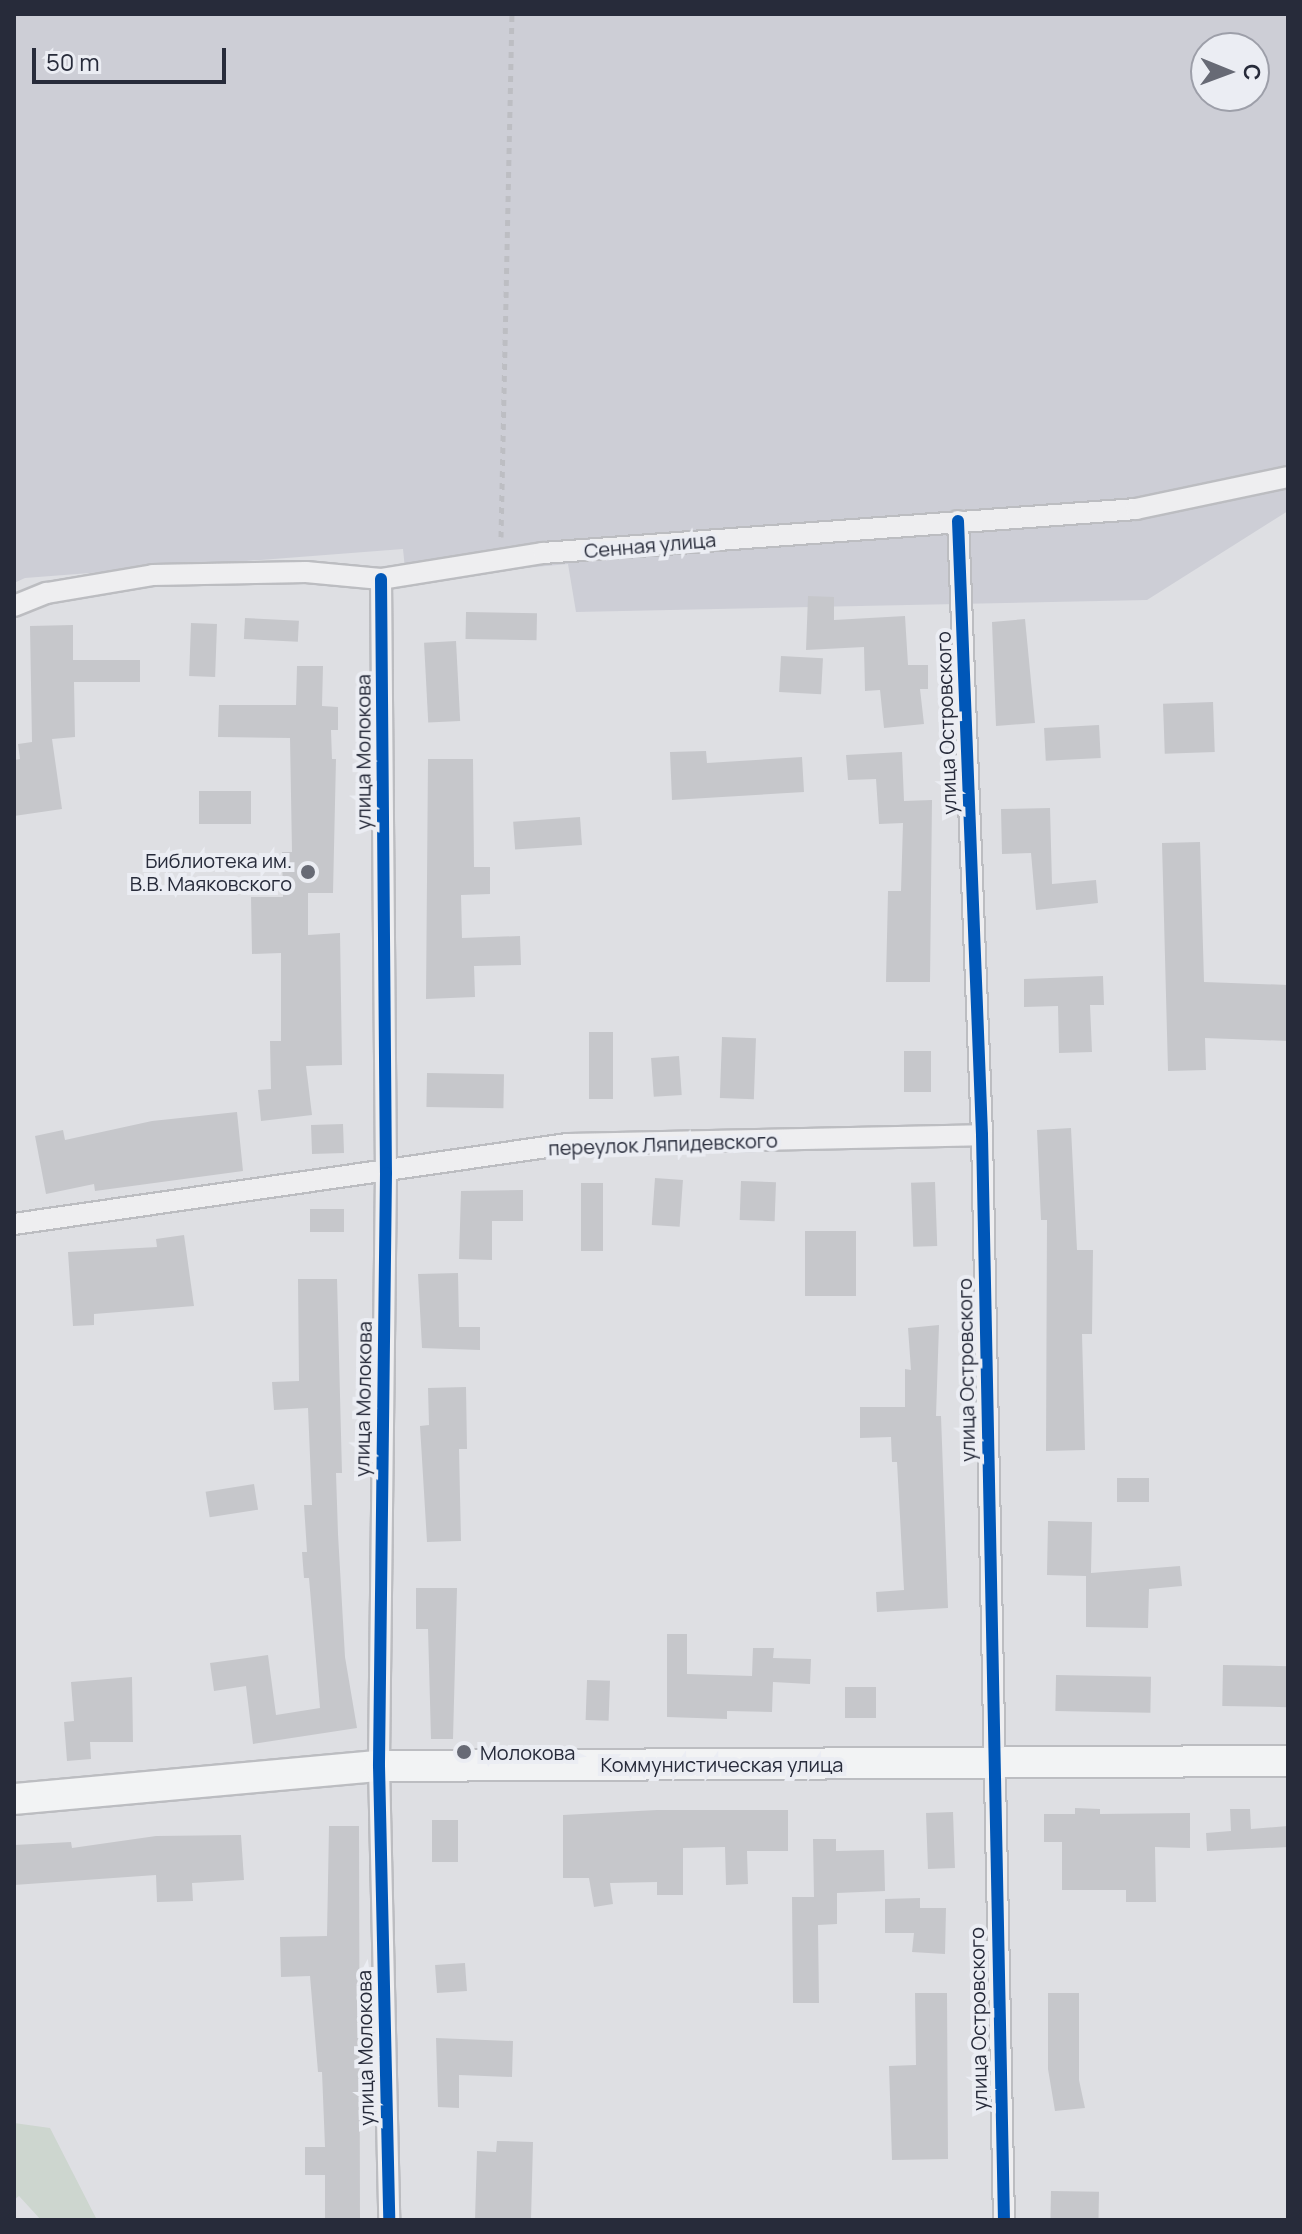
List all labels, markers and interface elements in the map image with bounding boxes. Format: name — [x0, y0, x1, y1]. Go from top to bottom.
scale bar — [36, 32, 230, 82]
north arrow — [1190, 32, 1270, 112]
text: 50 m — [46, 45, 100, 78]
text: С — [1237, 64, 1267, 81]
street label: Сенная улица — [583, 527, 717, 563]
street label: улица Островского — [931, 631, 961, 815]
street label: улица Молокова — [351, 674, 375, 830]
place label: Библиотека им. В.В. Маяковского — [130, 848, 292, 895]
marker: Библиотека им. В.В. Маяковского — [299, 863, 317, 881]
street label: переулок Ляпидевского — [548, 1128, 778, 1160]
street label: улица Островского — [952, 1278, 980, 1462]
street label: улица Молокова — [350, 1321, 376, 1477]
place label: Молокова — [480, 1740, 575, 1764]
marker: Молокова — [455, 1743, 473, 1761]
street label: Коммунистическая улица — [601, 1752, 843, 1776]
street label: улица Островского — [964, 1927, 992, 2111]
street label: улица Молокова — [352, 1970, 378, 2126]

